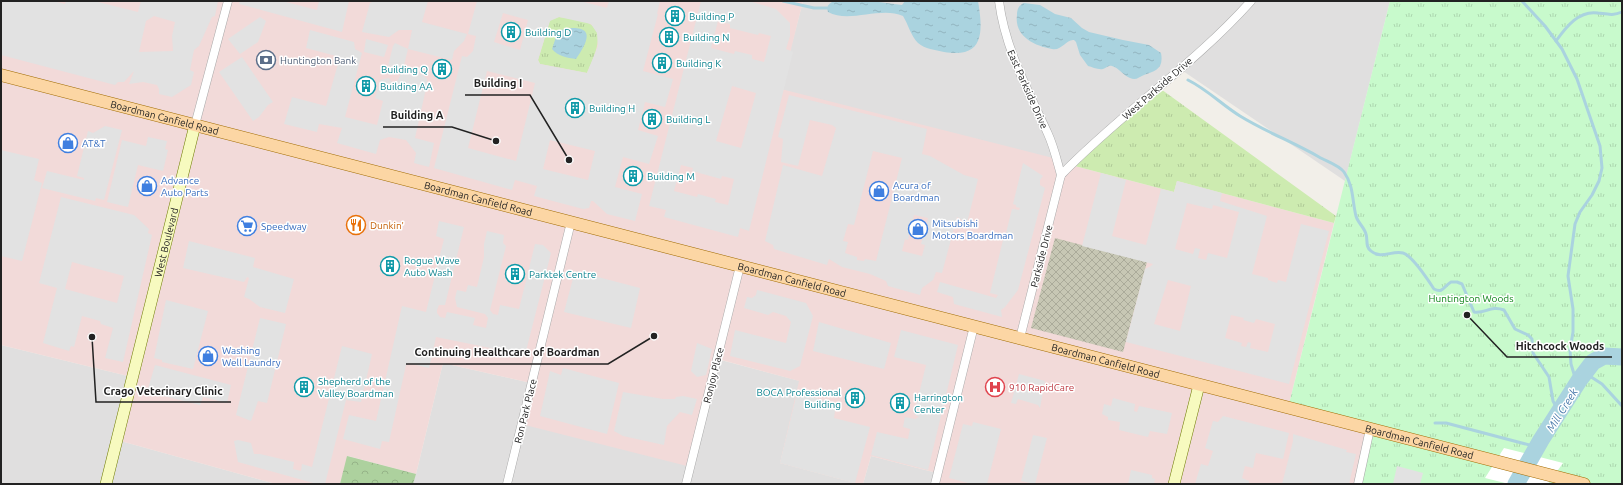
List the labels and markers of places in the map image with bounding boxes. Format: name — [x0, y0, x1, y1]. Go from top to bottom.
building icon: Building P — [664, 5, 686, 27]
place label: Building P — [689, 11, 734, 22]
building icon: Building D — [500, 21, 522, 43]
building icon: Building N — [658, 26, 680, 48]
place label: Building D — [525, 27, 571, 38]
place label: Building N — [683, 32, 729, 43]
bank icon: Huntington Bank — [255, 49, 277, 71]
building icon: Building K — [651, 52, 673, 74]
place label: Huntington Bank — [280, 55, 356, 66]
building icon: Building Q — [431, 58, 453, 80]
place label: Building K — [676, 58, 721, 69]
place label: Building Q — [381, 64, 428, 75]
callout: Building I — [465, 72, 530, 95]
building icon: Building AA — [355, 75, 377, 97]
place label: Building AA — [380, 81, 433, 92]
building icon: Building H — [564, 97, 586, 119]
place label: Building H — [589, 103, 635, 114]
callout: Building A — [383, 104, 452, 127]
building icon: Building L — [641, 108, 663, 130]
place label: Building L — [666, 114, 710, 125]
shop icon: AT&T — [57, 132, 79, 154]
place label: AT&T — [82, 138, 106, 149]
building icon: Building M — [622, 165, 644, 187]
place label: Building M — [647, 171, 695, 182]
shop icon: Advance Auto Parts — [136, 175, 158, 197]
place label: Advance Auto Parts — [161, 175, 208, 198]
shop icon: Acura of Boardman — [868, 180, 890, 202]
place label: Acura of Boardman — [893, 180, 939, 203]
restaurant icon: Dunkin' — [345, 214, 367, 236]
supermarket icon: Speedway — [236, 215, 258, 237]
shop icon: Mitsubishi Motors Boardman — [907, 218, 929, 240]
place label: Mitsubishi Motors Boardman — [932, 218, 1013, 241]
place label: Dunkin' — [370, 220, 404, 231]
place label: Speedway — [261, 221, 307, 232]
building icon: Rogue Wave Auto Wash — [379, 255, 401, 277]
place label: Rogue Wave Auto Wash — [404, 255, 460, 278]
building icon: Parktek Centre — [504, 263, 526, 285]
place label: Parktek Centre — [529, 269, 596, 280]
callout: Hitchcock Woods — [1507, 334, 1612, 357]
callout: Continuing Healthcare of Boardman — [406, 341, 608, 364]
shop icon: Washing Well Laundry — [197, 345, 219, 367]
place label: Washing Well Laundry — [222, 345, 281, 368]
building icon: Shepherd of the Valley Boardman — [293, 376, 315, 398]
place label: Shepherd of the Valley Boardman — [318, 376, 394, 399]
hospital icon: 910 RapidCare — [984, 376, 1006, 398]
callout: Crago Veterinary Clinic — [96, 379, 231, 402]
place label: 910 RapidCare — [1009, 382, 1074, 393]
place label: BOCA Professional Building — [756, 387, 841, 410]
building icon: BOCA Professional Building — [844, 387, 866, 409]
building icon: Harrington Center — [889, 392, 911, 414]
place label: Harrington Center — [914, 392, 963, 415]

